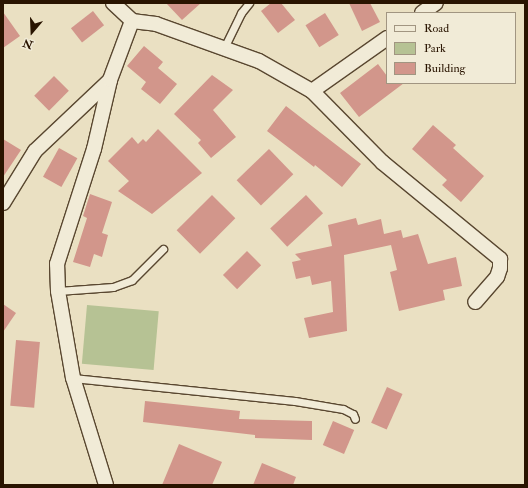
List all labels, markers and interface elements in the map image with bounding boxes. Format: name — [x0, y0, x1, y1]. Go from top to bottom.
north arrow — [12, 12, 52, 52]
legend — [386, 12, 516, 84]
text: Road — [424, 21, 449, 36]
text: N — [21, 36, 35, 52]
text: Park — [424, 41, 446, 56]
text: Building — [424, 61, 465, 76]

